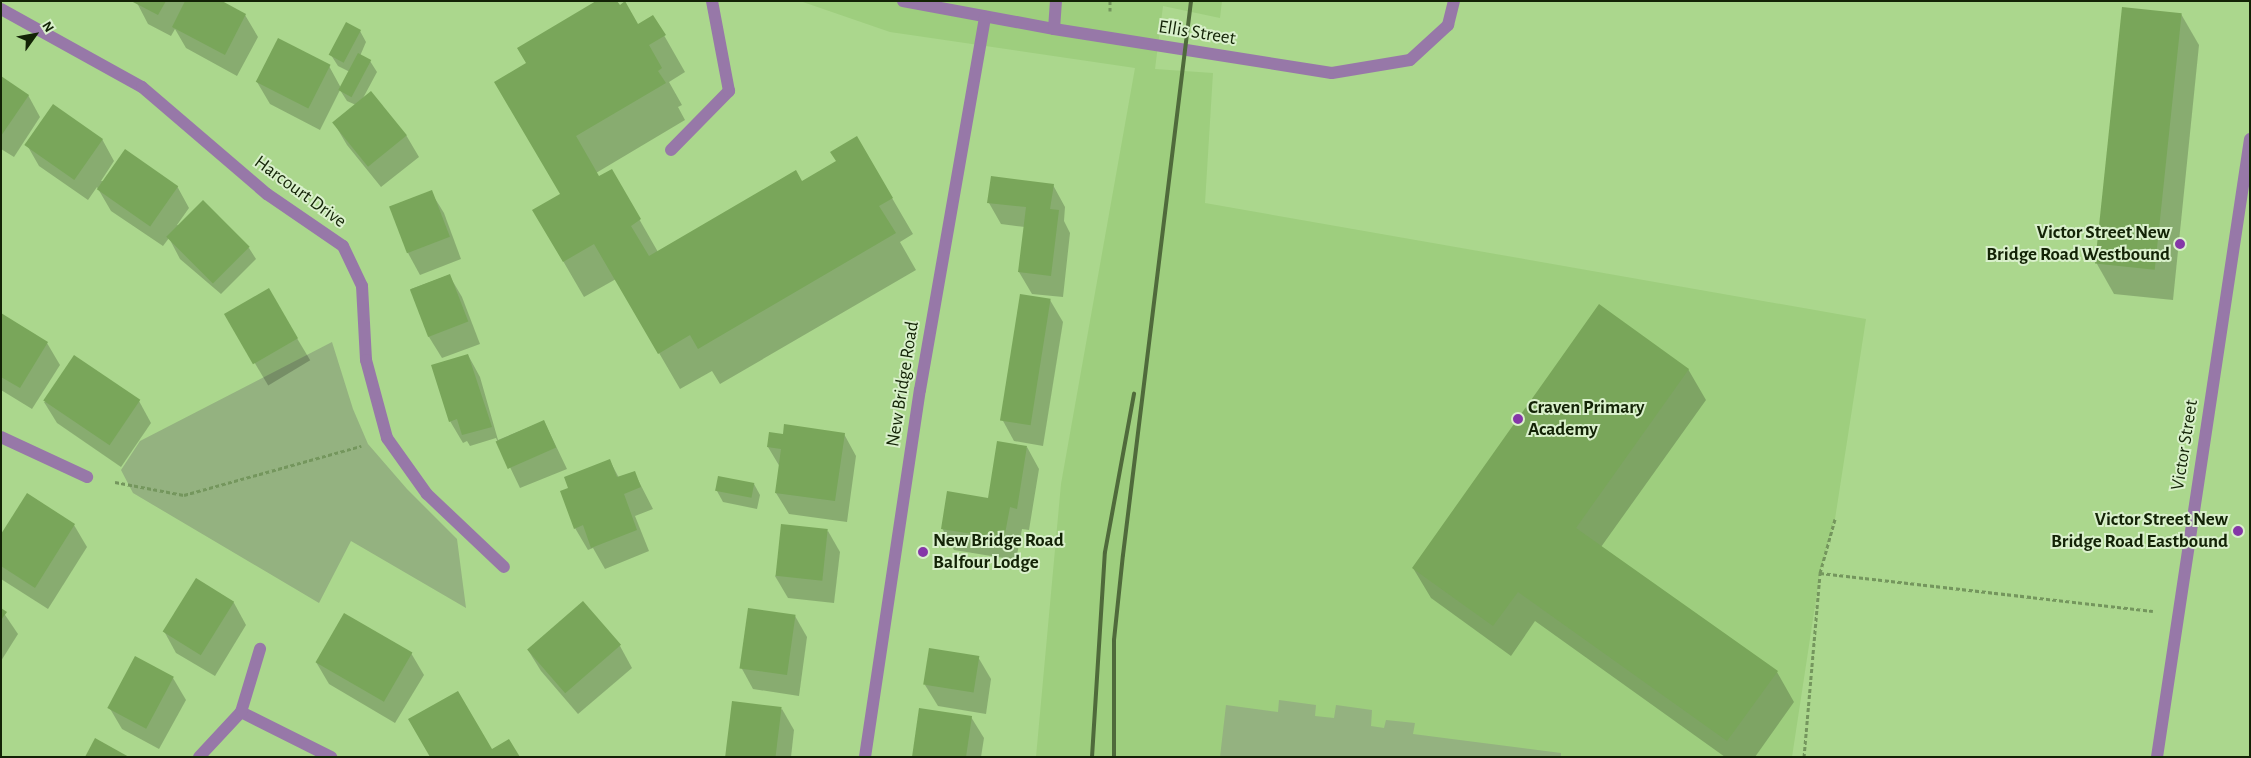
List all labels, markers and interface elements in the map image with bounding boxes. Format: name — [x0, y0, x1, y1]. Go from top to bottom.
north arrow — [10, 10, 60, 60]
street label: Ellis Street — [1157, 16, 1237, 50]
text: N — [39, 19, 56, 35]
street label: Harcourt Drive — [249, 151, 351, 233]
place label: Victor Street New Bridge Road Westbound — [1986, 222, 2170, 266]
marker: Victor Street New Bridge Road Westbound — [2174, 238, 2186, 250]
street label: New Bridge Road — [882, 320, 924, 448]
place label: Craven Primary Academy — [1528, 397, 1645, 441]
street label: Victor Street — [2167, 398, 2203, 492]
marker: Craven Primary Academy — [1512, 413, 1524, 425]
place label: Victor Street New Bridge Road Eastbound — [2051, 509, 2228, 553]
marker: Victor Street New Bridge Road Eastbound — [2232, 525, 2244, 537]
place label: New Bridge Road Balfour Lodge — [933, 530, 1064, 574]
marker: New Bridge Road Balfour Lodge — [917, 546, 929, 558]

